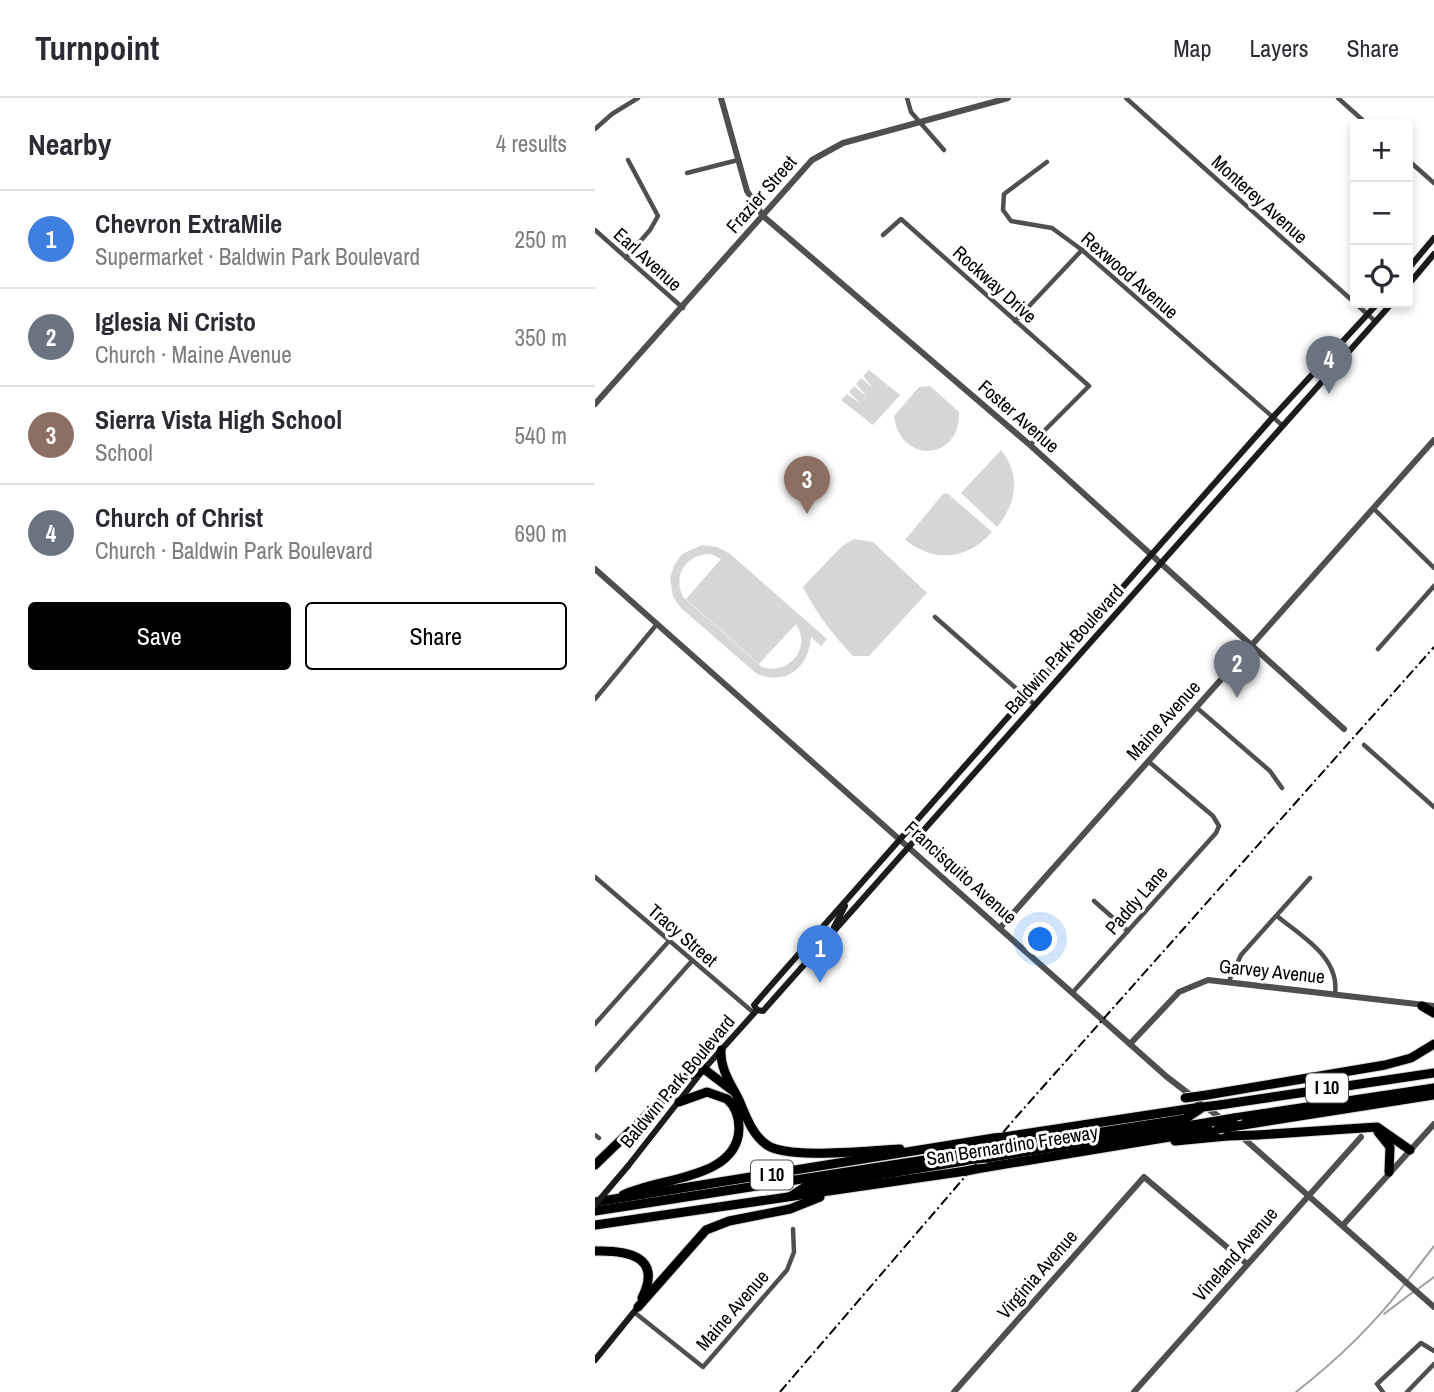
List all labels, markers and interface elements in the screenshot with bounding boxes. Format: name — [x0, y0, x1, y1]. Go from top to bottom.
text: Turnpoint — [35, 26, 159, 70]
text: Map — [1173, 32, 1211, 64]
text: Layers — [1249, 32, 1308, 64]
text: Share — [1346, 32, 1399, 64]
map controls — [1350, 119, 1413, 308]
button: + — [1350, 119, 1413, 182]
text: Nearby — [28, 124, 111, 164]
text: 4 results — [496, 128, 567, 159]
street label: Frazier Street — [720, 149, 802, 238]
street label: Monterey Avenue — [1206, 149, 1314, 249]
button: − — [1350, 182, 1413, 245]
text: Chevron ExtraMile — [95, 206, 282, 241]
street label: Earl Avenue — [608, 221, 688, 297]
text: 1 — [46, 224, 56, 255]
text: 250 m — [515, 224, 567, 255]
street label: Rexwood Avenue — [1076, 225, 1184, 325]
street label: Rockway Drive — [947, 239, 1043, 329]
text: Supermarket · Baldwin Park Boulevard — [95, 241, 420, 272]
button: locate — [1350, 245, 1413, 308]
text: Iglesia Ni Cristo — [95, 304, 256, 339]
text: 2 — [46, 322, 56, 353]
text: 350 m — [515, 322, 567, 353]
pin: 4 — [1306, 336, 1352, 394]
text: Church · Maine Avenue — [95, 339, 292, 370]
street label: Foster Avenue — [973, 374, 1065, 458]
text: Sierra Vista High School — [95, 402, 342, 437]
text: 3 — [46, 420, 56, 451]
text: 540 m — [515, 420, 567, 451]
text: School — [95, 437, 153, 468]
pin: 3 — [784, 456, 830, 514]
text: Church of Christ — [95, 500, 263, 535]
text: 4 — [46, 518, 56, 549]
text: 690 m — [515, 518, 567, 549]
text: Church · Baldwin Park Boulevard — [95, 535, 373, 566]
street label: Baldwin Park Boulevard — [999, 579, 1129, 719]
button: Save — [28, 602, 291, 670]
button: Share — [305, 602, 567, 670]
pin: 2 — [1214, 640, 1260, 698]
street label: Maine Avenue — [1120, 674, 1206, 766]
street label: Francisquito Avenue — [899, 815, 1023, 929]
street label: Paddy Lane — [1099, 860, 1173, 940]
street label: Tracy Street — [643, 898, 724, 973]
your location — [1023, 922, 1057, 956]
pin: 1 — [797, 925, 843, 983]
street label: Garvey Avenue — [1218, 953, 1326, 989]
street label: Baldwin Park Boulevard — [614, 1009, 740, 1153]
road number: I 10 — [1306, 1073, 1348, 1102]
street label: San Bernardino Freeway — [924, 1119, 1100, 1171]
road number: I 10 — [751, 1160, 793, 1190]
street label: Vineland Avenue — [1187, 1201, 1283, 1307]
street label: Virginia Avenue — [991, 1224, 1083, 1324]
street label: Maine Avenue — [690, 1264, 774, 1356]

